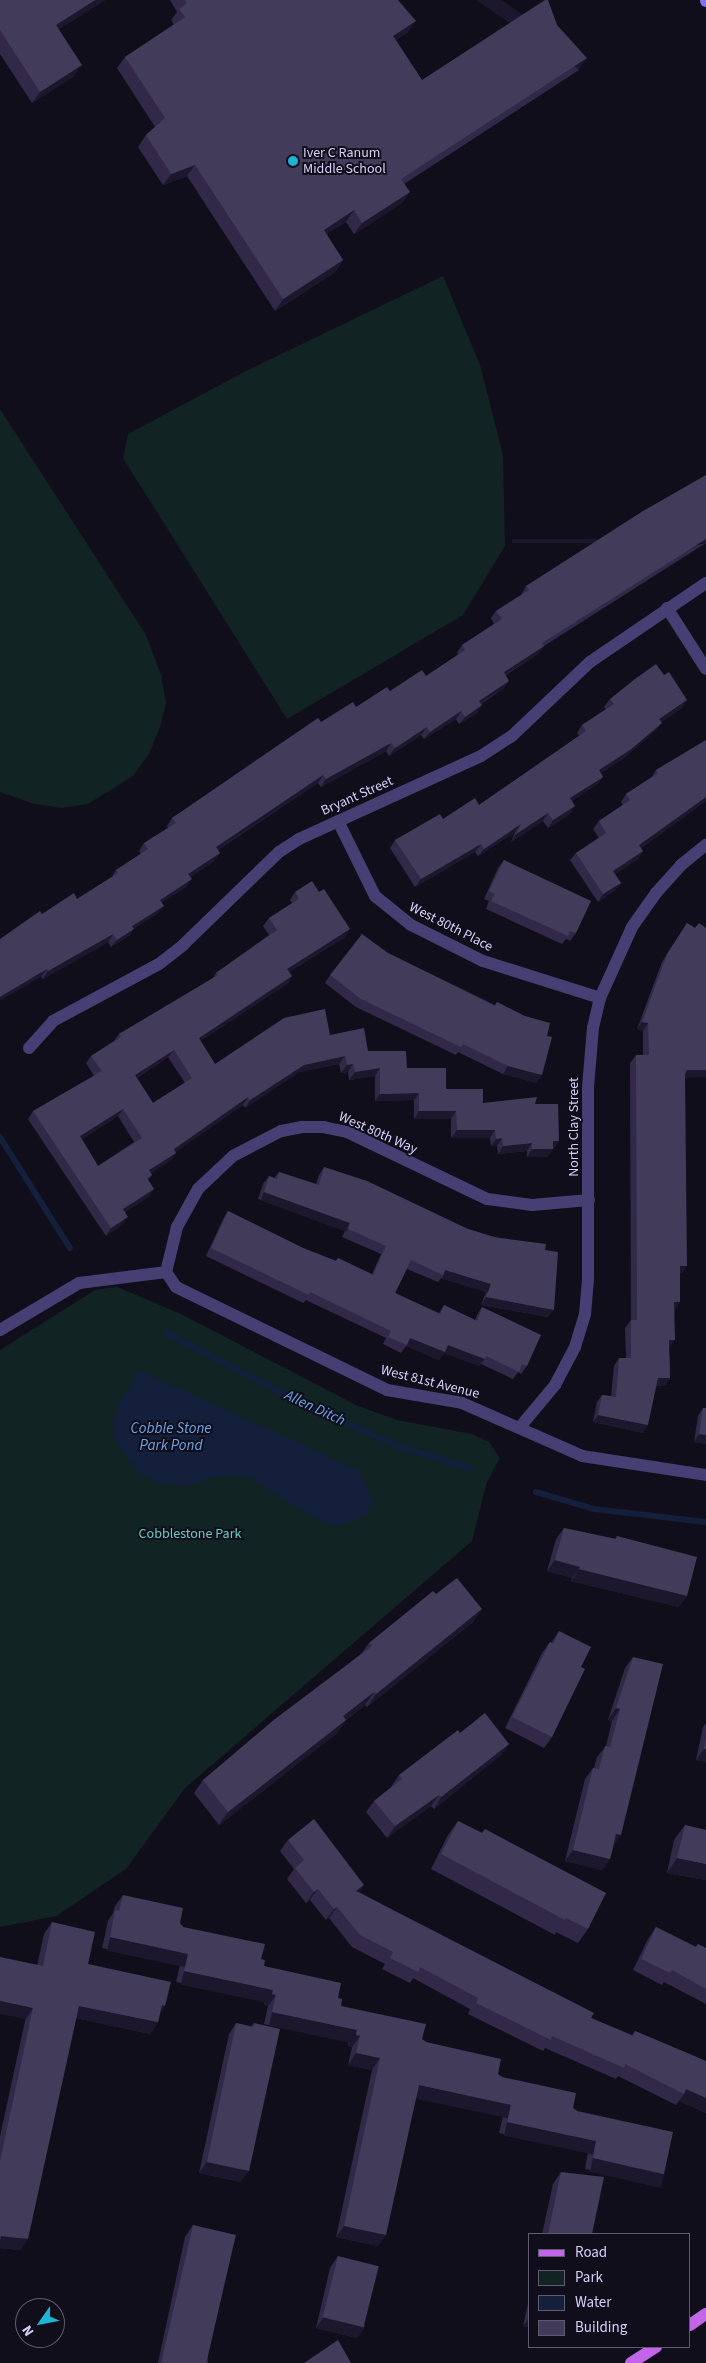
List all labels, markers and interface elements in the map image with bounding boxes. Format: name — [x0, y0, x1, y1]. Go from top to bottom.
place label: Iver C Ranum Middle School — [303, 145, 386, 178]
marker: Iver C Ranum Middle School — [287, 155, 299, 167]
street label: Bryant Street — [318, 773, 396, 819]
street label: West 80th Place — [406, 899, 496, 955]
street label: North Clay Street — [566, 1077, 582, 1177]
street label: West 80th Way — [336, 1108, 420, 1158]
street label: West 81st Avenue — [379, 1362, 481, 1402]
water label: Allen Ditch — [282, 1386, 348, 1430]
water label: Cobble Stone Park Pond — [130, 1419, 212, 1454]
park label: Cobblestone Park — [139, 1526, 241, 1542]
legend — [528, 2233, 691, 2348]
text: Road — [575, 2242, 607, 2263]
text: Park — [575, 2267, 603, 2288]
text: Water — [575, 2292, 611, 2313]
north arrow — [15, 2298, 65, 2348]
text: Building — [575, 2317, 627, 2338]
text: N — [17, 2321, 39, 2340]

